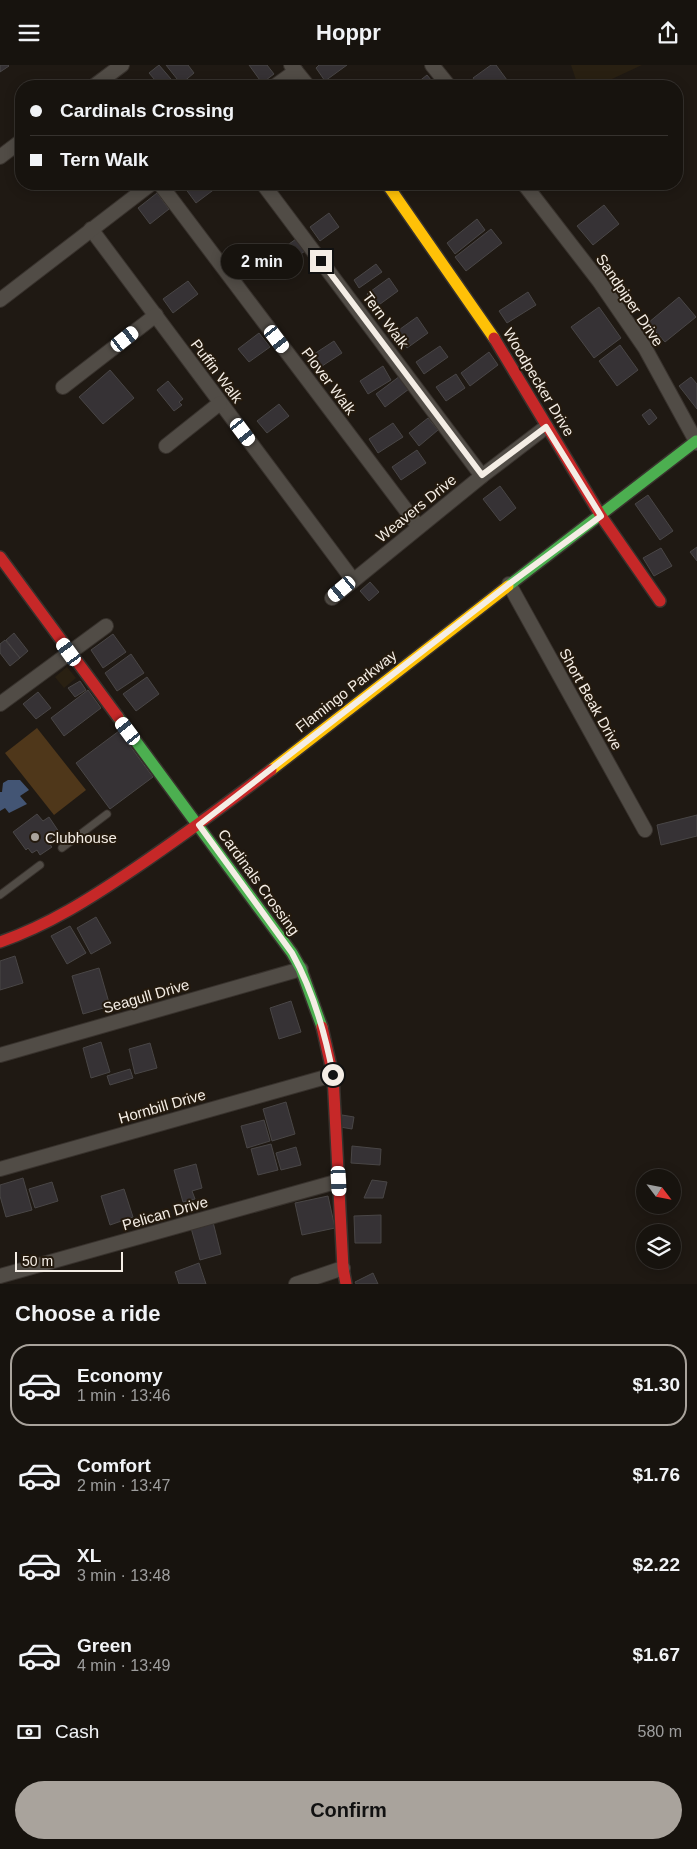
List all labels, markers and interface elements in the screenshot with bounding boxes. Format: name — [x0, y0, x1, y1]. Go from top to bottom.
icon: menu — [15, 19, 43, 47]
icon: share — [654, 19, 682, 47]
text: Hoppr — [316, 20, 381, 45]
text: Cardinals Crossing — [60, 100, 234, 121]
text: Tern Walk — [60, 149, 149, 170]
callout: 2 min — [221, 243, 304, 279]
route end — [310, 250, 332, 272]
street label: Sandpiper Drive — [593, 251, 667, 349]
text: 2 min — [241, 253, 283, 270]
street label: Tern Walk — [359, 288, 413, 352]
car — [261, 323, 292, 355]
car — [108, 324, 141, 354]
street label: Woodpecker Drive — [500, 325, 578, 439]
street label: Puffin Walk — [188, 336, 247, 406]
street label: Plover Walk — [298, 344, 360, 418]
car — [227, 416, 258, 448]
street label: Weavers Drive — [373, 471, 459, 545]
car — [325, 574, 358, 604]
car — [54, 635, 83, 669]
street label: Short Beak Drive — [556, 645, 626, 753]
street label: Flamingo Parkway — [292, 646, 400, 736]
car — [112, 715, 143, 747]
street label: Cardinals Crossing — [215, 826, 303, 938]
place label: Clubhouse — [45, 829, 117, 846]
marker: Clubhouse — [29, 831, 41, 843]
street label: Seagull Drive — [101, 976, 191, 1016]
route start — [322, 1064, 344, 1086]
street label: Hornbill Drive — [116, 1085, 208, 1127]
car — [330, 1166, 347, 1196]
north arrow — [636, 1169, 681, 1214]
map controls — [636, 1169, 681, 1269]
street label: Pelican Drive — [120, 1193, 210, 1233]
button: layers — [636, 1224, 681, 1269]
scale bar — [15, 1249, 122, 1272]
text: 50 m — [22, 1253, 53, 1269]
text: Choose a ride — [15, 1301, 160, 1326]
icon: car — [17, 1363, 62, 1408]
text: Economy — [77, 1365, 163, 1386]
text: $1.30 — [632, 1374, 680, 1395]
text: 1 min · 13:46 — [77, 1387, 170, 1404]
icon: car — [17, 1453, 62, 1498]
text: Comfort — [77, 1455, 151, 1476]
text: $1.76 — [632, 1464, 680, 1485]
text: 2 min · 13:47 — [77, 1477, 170, 1494]
icon: car — [17, 1543, 62, 1588]
text: XL — [77, 1545, 101, 1566]
text: $2.22 — [632, 1554, 680, 1575]
text: 3 min · 13:48 — [77, 1567, 170, 1584]
icon: car — [17, 1633, 62, 1678]
text: Green — [77, 1635, 132, 1656]
text: $1.67 — [632, 1644, 680, 1665]
text: 4 min · 13:49 — [77, 1657, 170, 1674]
icon: cash — [15, 1718, 43, 1746]
text: Cash — [55, 1721, 99, 1742]
text: 580 m — [638, 1723, 682, 1740]
button: Confirm — [15, 1781, 682, 1839]

